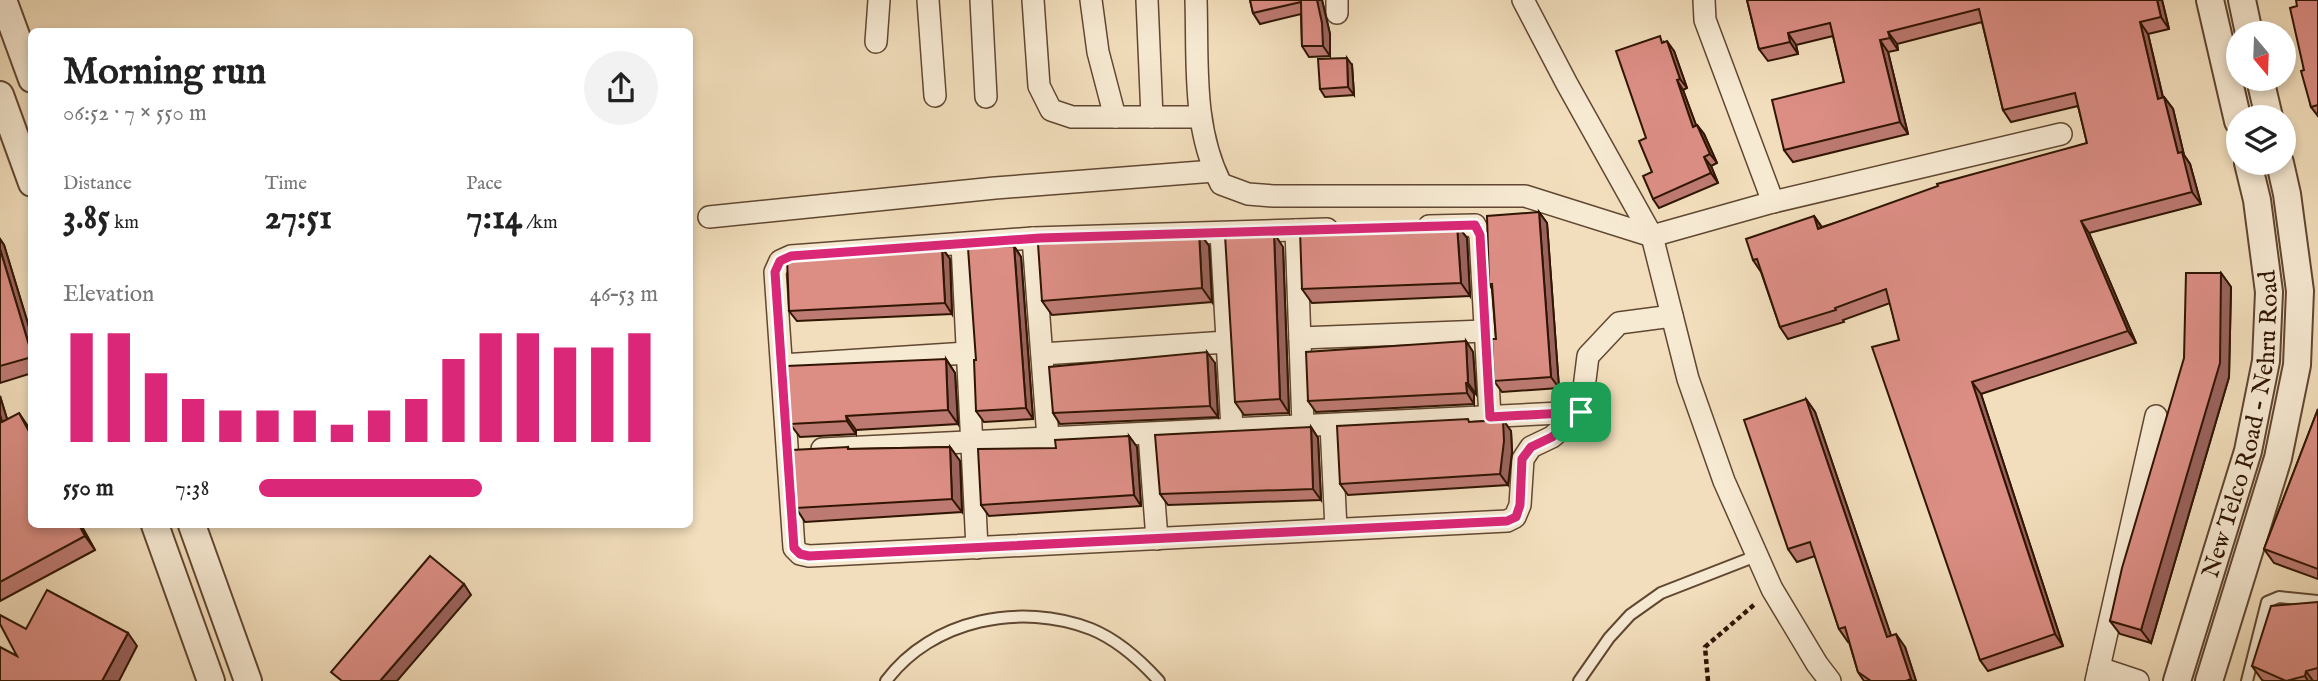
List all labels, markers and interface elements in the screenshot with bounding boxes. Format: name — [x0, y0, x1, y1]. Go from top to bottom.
north arrow — [2226, 21, 2296, 91]
map controls — [2226, 21, 2296, 175]
text: Morning run — [63, 49, 266, 97]
button: share — [584, 51, 658, 125]
text: 06:52 · 7 × 550 m — [63, 99, 207, 128]
button: layers — [2226, 105, 2296, 175]
text: Distance — [63, 172, 132, 196]
text: Time — [265, 172, 307, 196]
text: Pace — [466, 172, 502, 196]
text: 3.85 — [63, 196, 110, 241]
text: 27:51 — [265, 196, 332, 241]
text: 7:14 — [466, 196, 522, 241]
text: km — [110, 211, 139, 235]
text: /km — [522, 211, 558, 235]
street label: New Telco Road - Nehru Road — [2196, 268, 2286, 582]
text: Elevation — [63, 280, 154, 309]
text: 46–53 m — [590, 280, 658, 309]
pin — [1551, 382, 1611, 442]
icon: arrive — [1562, 393, 1600, 431]
text: 550 m — [63, 474, 114, 503]
text: 7:38 — [175, 474, 209, 503]

